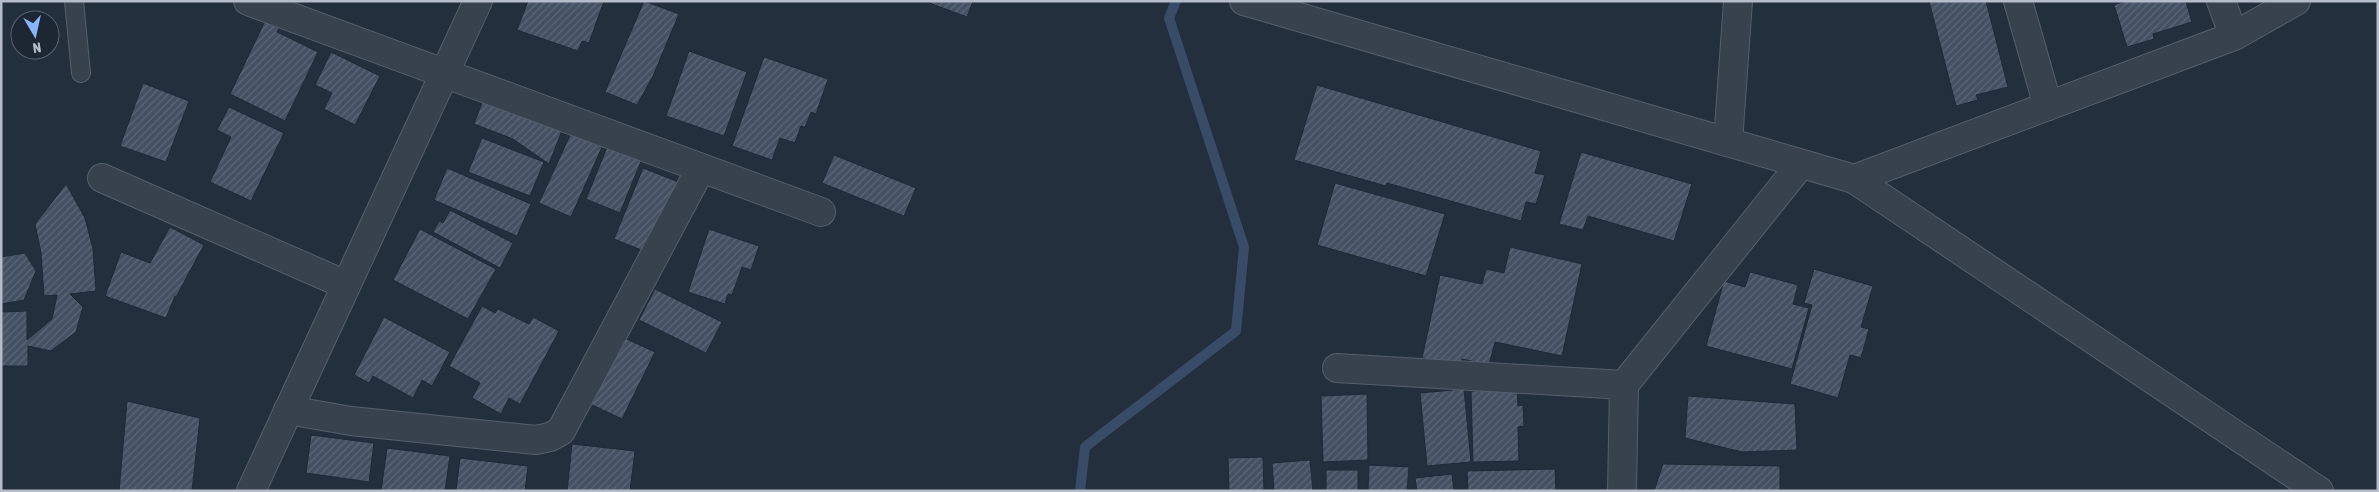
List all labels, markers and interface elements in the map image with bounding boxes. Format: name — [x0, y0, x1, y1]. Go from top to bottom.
north arrow — [10, 10, 60, 60]
text: N — [32, 39, 42, 56]

